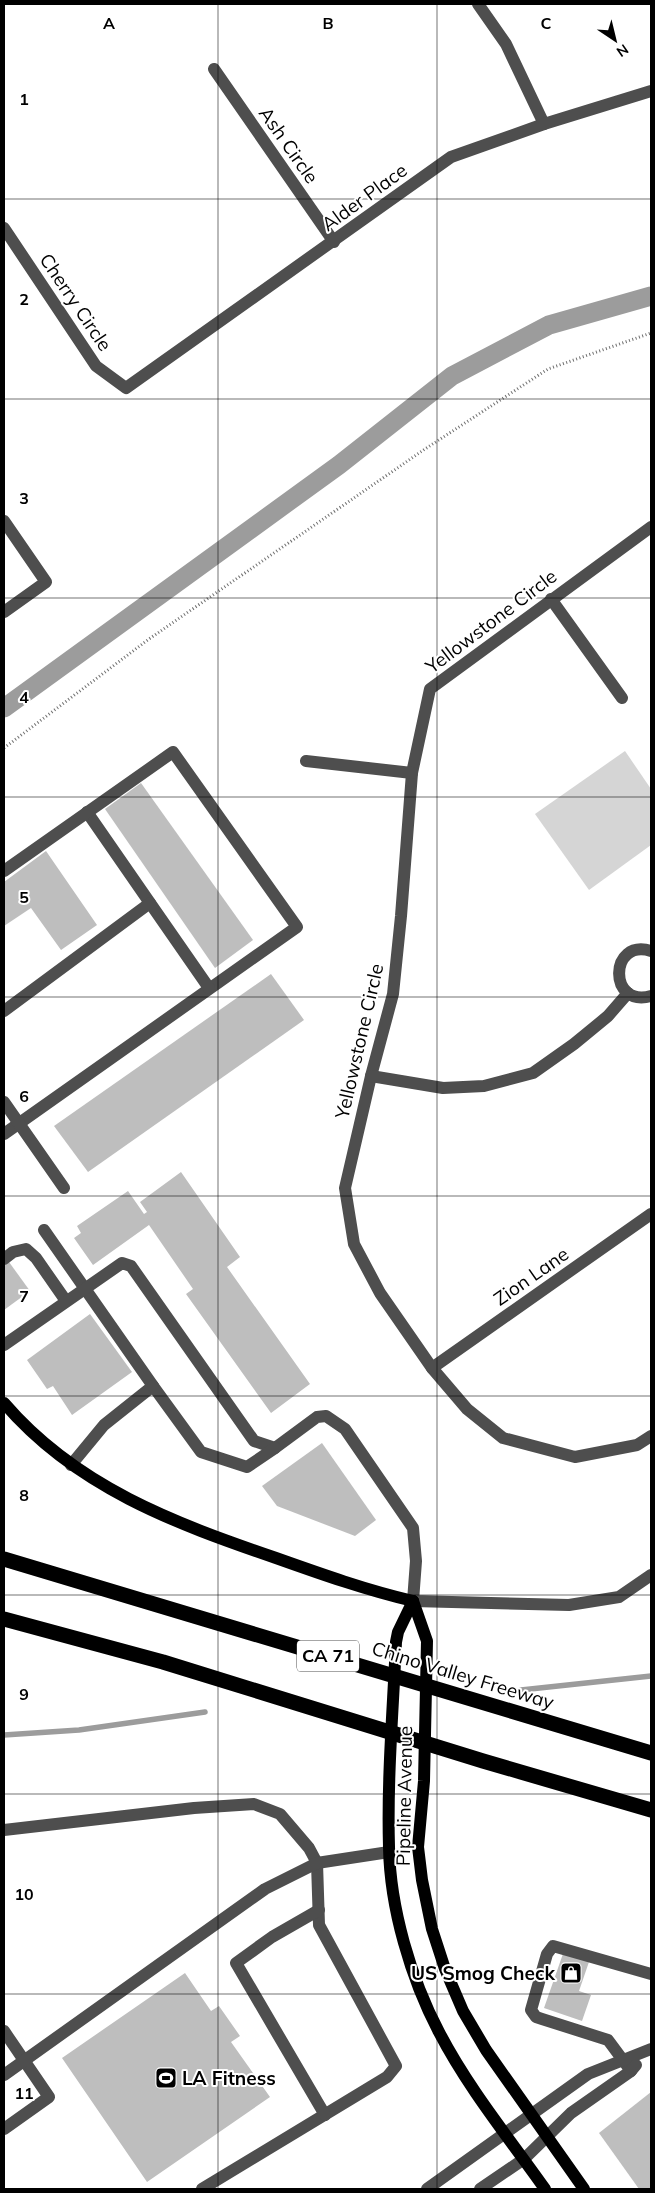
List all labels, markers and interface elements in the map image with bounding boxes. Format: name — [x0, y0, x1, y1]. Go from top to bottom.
text: A — [103, 13, 115, 33]
text: B — [322, 13, 334, 33]
text: C — [541, 13, 552, 33]
north arrow — [590, 15, 640, 65]
text: N — [613, 40, 632, 61]
text: 1 — [19, 89, 29, 109]
street label: Ash Circle — [254, 102, 324, 188]
street label: Alder Place — [317, 158, 411, 236]
street label: Cherry Circle — [35, 249, 117, 355]
text: 2 — [19, 289, 29, 309]
text: 3 — [19, 488, 29, 508]
street label: Yellowstone Circle — [420, 564, 561, 679]
text: 4 — [19, 687, 29, 707]
text: 5 — [19, 887, 29, 907]
street label: Yellowstone Circle — [329, 961, 388, 1122]
text: 6 — [19, 1086, 29, 1106]
street label: Zion Lane — [489, 1242, 573, 1310]
text: 7 — [19, 1286, 29, 1306]
text: 8 — [19, 1485, 29, 1505]
street label: Chino Valley Freeway — [369, 1636, 557, 1714]
road number: CA 71 — [297, 1640, 359, 1672]
text: 9 — [19, 1684, 29, 1704]
street label: Pipeline Avenue — [391, 1726, 417, 1866]
text: 10 — [14, 1884, 34, 1904]
place label: US Smog Check — [411, 1961, 556, 1985]
shop icon: US Smog Check — [559, 1961, 583, 1985]
sports icon: LA Fitness — [154, 2066, 178, 2090]
place label: LA Fitness — [182, 2066, 276, 2090]
text: 11 — [14, 2083, 34, 2103]

